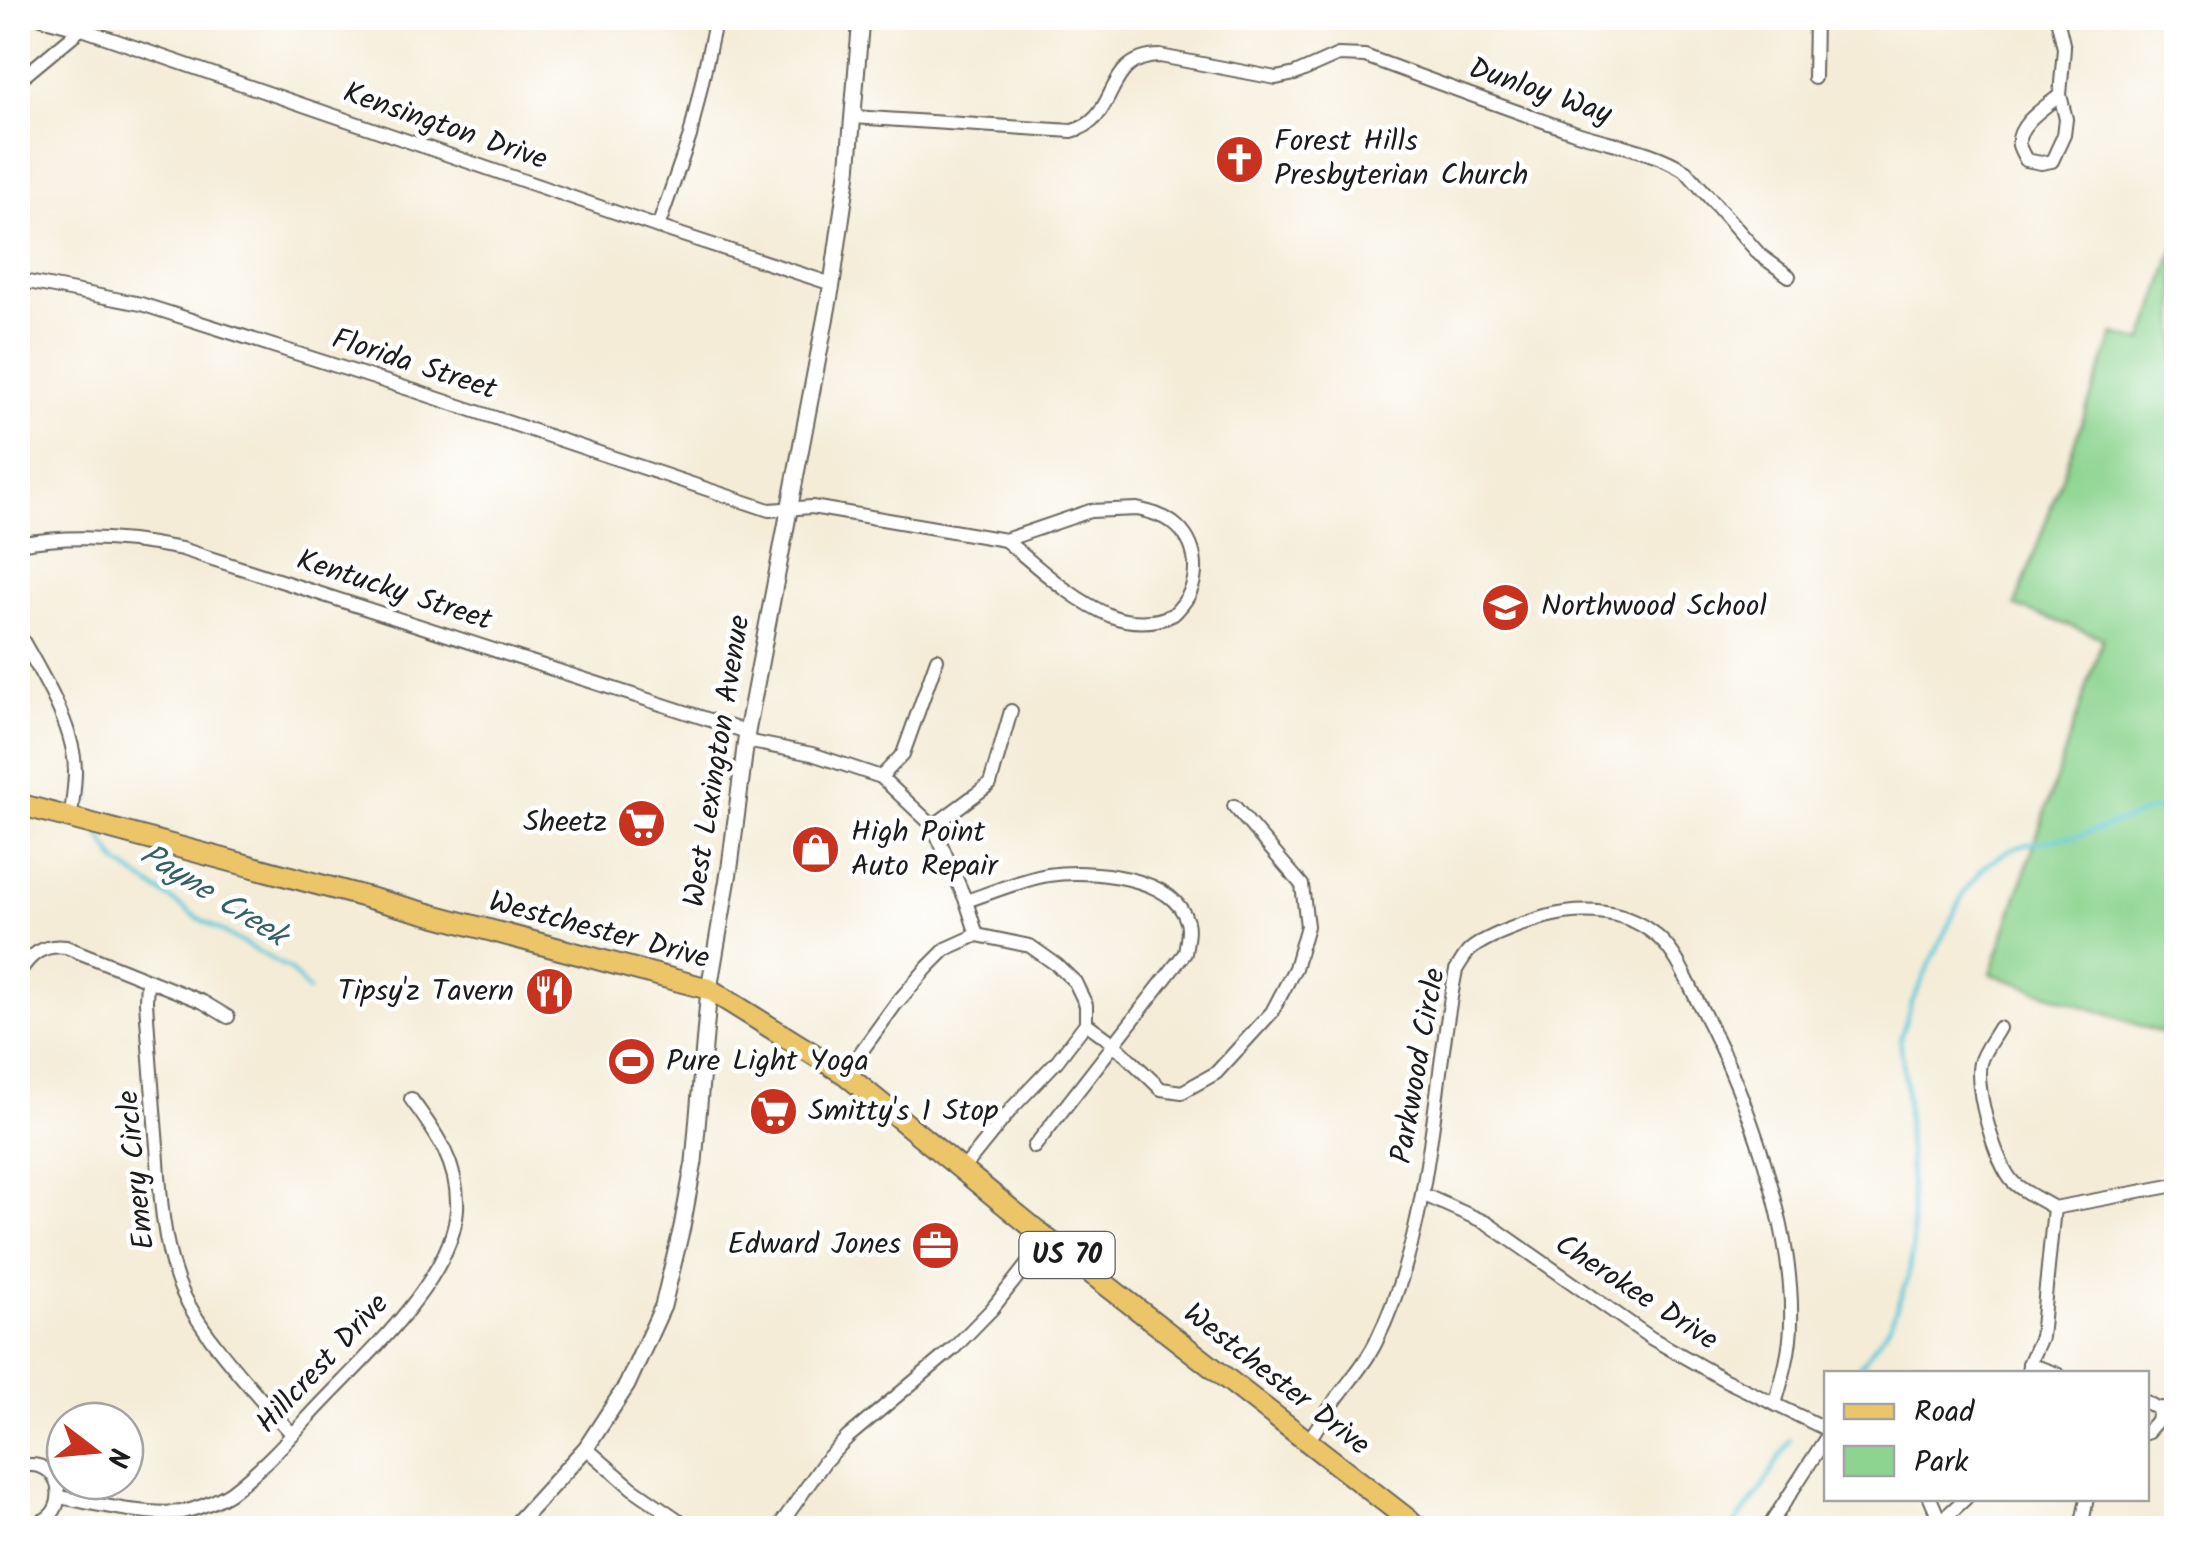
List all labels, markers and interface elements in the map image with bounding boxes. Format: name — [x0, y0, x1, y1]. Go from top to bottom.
street label: Dunloy Way — [1462, 45, 1619, 139]
street label: Kensington Drive — [336, 70, 554, 184]
place label: Forest Hills Presbyterian Church — [1274, 118, 1528, 200]
church icon: Forest Hills Presbyterian Church — [1213, 133, 1265, 185]
street label: Florida Street — [325, 316, 503, 414]
street label: Kentucky Street — [290, 537, 498, 645]
school or university icon: Northwood School — [1480, 581, 1532, 633]
place label: Northwood School — [1541, 583, 1767, 631]
street label: West Lexington Avenue — [671, 612, 765, 910]
supermarket icon: Sheetz — [616, 797, 668, 849]
place label: Sheetz — [523, 799, 607, 847]
place label: High Point Auto Repair — [851, 809, 999, 891]
shop icon: High Point Auto Repair — [790, 824, 842, 876]
water label: Payne Creek — [129, 831, 300, 964]
street label: Westchester Drive — [483, 878, 715, 984]
street label: Parkwood Circle — [1378, 964, 1460, 1168]
restaurant icon: Tipsy'z Tavern — [523, 966, 575, 1018]
place label: Tipsy'z Tavern — [338, 968, 514, 1016]
sports icon: Pure Light Yoga — [605, 1036, 657, 1088]
place label: Pure Light Yoga — [666, 1038, 869, 1086]
supermarket icon: Smitty's 1 Stop — [747, 1086, 799, 1138]
street label: Emery Circle — [105, 1088, 169, 1252]
place label: Smitty's 1 Stop — [808, 1088, 998, 1136]
office icon: Edward Jones — [910, 1219, 962, 1271]
place label: Edward Jones — [727, 1221, 901, 1269]
street label: Cherokee Drive — [1545, 1222, 1727, 1364]
road number: US 70 — [1020, 1232, 1114, 1278]
street label: Hillcrest Drive — [245, 1283, 401, 1445]
street label: Westchester Drive — [1172, 1291, 1380, 1469]
legend — [1824, 1371, 2149, 1501]
text: Road — [1914, 1389, 1975, 1437]
north arrow — [45, 1401, 145, 1501]
text: Park — [1914, 1439, 1969, 1487]
text: N — [92, 1443, 141, 1472]

